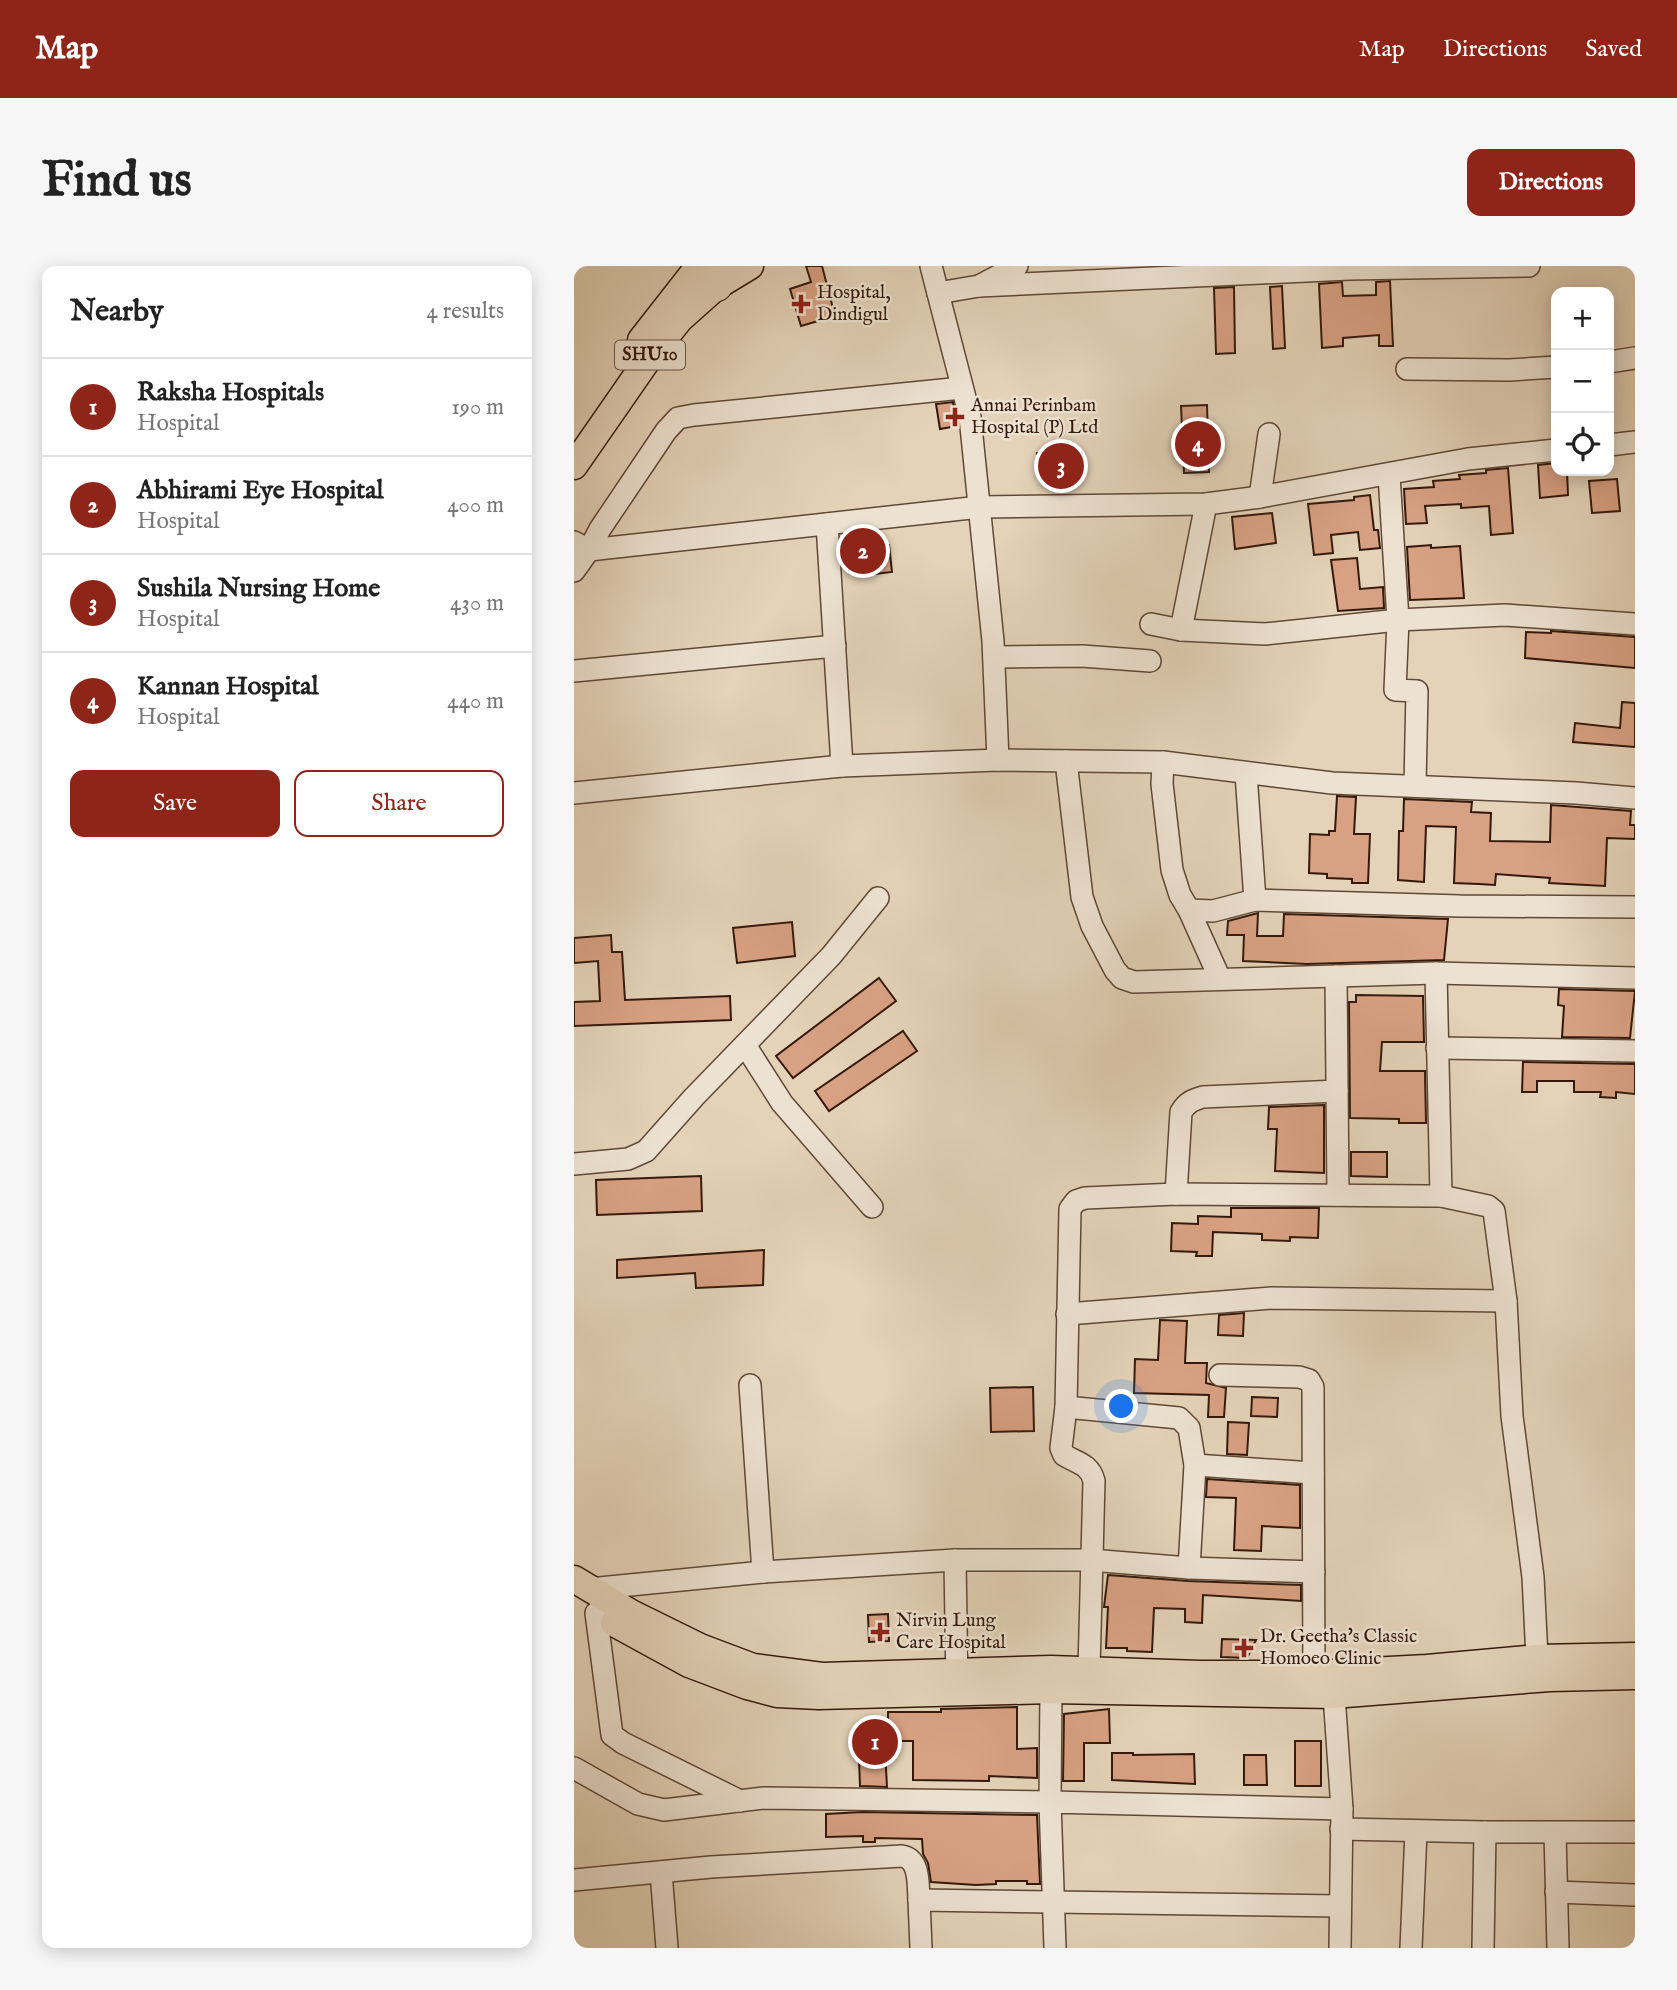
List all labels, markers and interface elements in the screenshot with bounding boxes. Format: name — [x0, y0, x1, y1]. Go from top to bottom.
text: Map — [35, 28, 98, 70]
text: Map — [1359, 34, 1405, 65]
text: Directions — [1443, 34, 1547, 65]
text: Saved — [1585, 34, 1642, 65]
button: Directions — [1467, 149, 1635, 216]
text: Find us — [42, 151, 192, 213]
place label: Hospital, Dindigul — [817, 281, 890, 327]
map controls — [1551, 287, 1614, 476]
button: + — [1551, 287, 1614, 350]
text: Nearby — [70, 293, 163, 331]
marker: Hospital, Dindigul — [791, 294, 811, 314]
text: 4 results — [426, 297, 504, 326]
road number: SHU10 — [615, 340, 685, 370]
button: − — [1551, 350, 1614, 413]
text: Raksha Hospitals — [137, 376, 324, 409]
text: 1 — [89, 393, 97, 422]
text: 190 m — [451, 393, 504, 422]
place label: Annai Perinbam Hospital (P) Ltd — [970, 394, 1099, 440]
marker: Annai Perinbam Hospital (P) Ltd — [945, 407, 965, 427]
text: Hospital — [137, 409, 219, 438]
button: locate — [1551, 413, 1614, 476]
pin: 4 — [1175, 418, 1221, 470]
pin: 3 — [1038, 440, 1084, 492]
text: Abhirami Eye Hospital — [137, 474, 384, 507]
text: 2 — [88, 491, 98, 520]
text: 400 m — [447, 491, 504, 520]
text: Hospital — [137, 507, 219, 536]
pin: 2 — [840, 525, 886, 577]
text: Sushila Nursing Home — [137, 572, 380, 605]
text: 3 — [89, 589, 97, 618]
text: 430 m — [450, 589, 504, 618]
text: Hospital — [137, 605, 219, 634]
text: Kannan Hospital — [137, 670, 319, 703]
text: 4 — [87, 687, 99, 716]
text: 440 m — [447, 687, 504, 716]
text: Hospital — [137, 703, 219, 732]
button: Save — [70, 770, 280, 837]
button: Share — [294, 770, 504, 837]
your location — [1104, 1389, 1138, 1423]
place label: Nirvin Lung Care Hospital — [896, 1609, 1007, 1655]
marker: Nirvin Lung Care Hospital — [870, 1622, 890, 1642]
place label: Dr. Geetha's Classic Homoeo Clinic — [1260, 1625, 1417, 1671]
marker: Dr. Geetha's Classic Homoeo Clinic — [1234, 1638, 1254, 1658]
pin: 1 — [852, 1716, 898, 1768]

